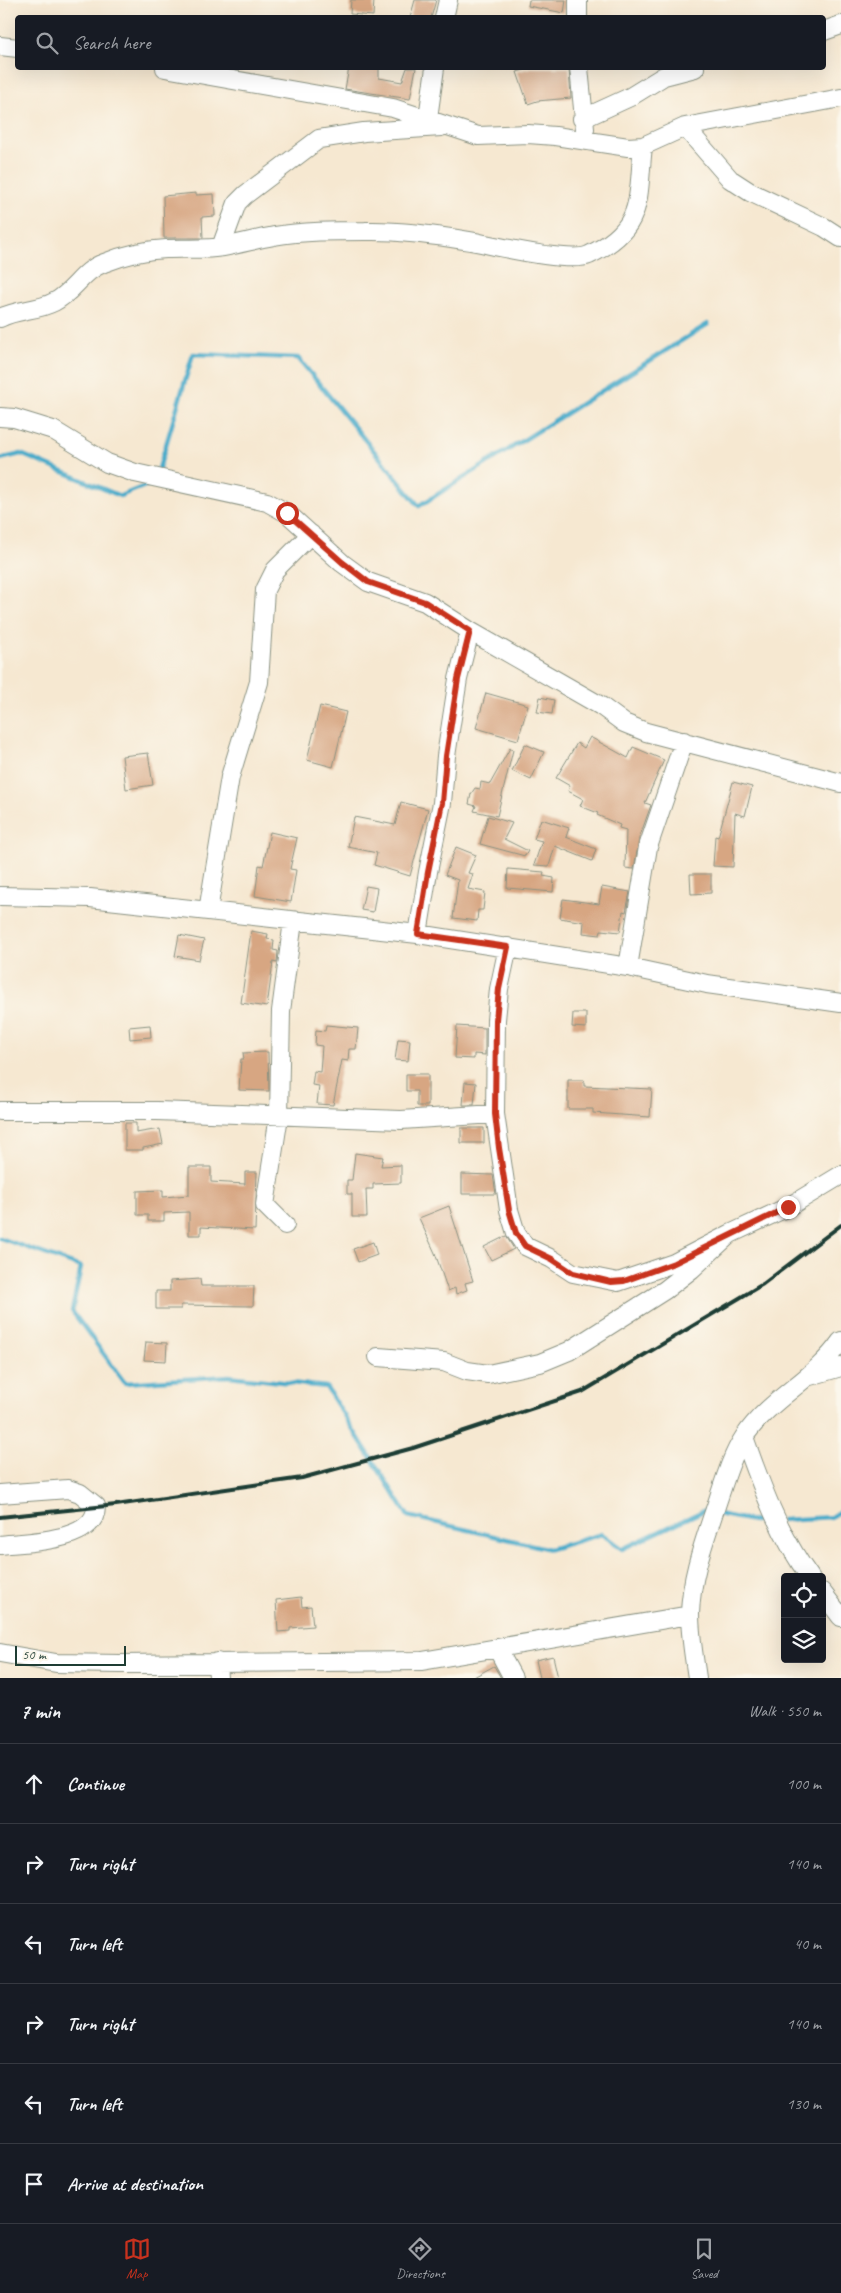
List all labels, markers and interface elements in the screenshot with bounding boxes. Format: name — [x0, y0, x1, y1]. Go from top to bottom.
search box — [15, 15, 826, 70]
icon: search — [33, 29, 61, 57]
text: Search here — [73, 31, 150, 55]
route start — [276, 502, 299, 525]
route end — [777, 1196, 800, 1219]
map controls — [781, 1573, 826, 1663]
button: locate — [781, 1573, 826, 1618]
button: layers — [781, 1618, 826, 1663]
scale bar — [15, 1643, 126, 1666]
text: 50 m — [22, 1646, 46, 1663]
text: 7 min — [20, 1698, 60, 1724]
text: Walk · 550 m — [749, 1701, 821, 1721]
icon: ahead — [20, 1770, 48, 1798]
text: Continue — [67, 1772, 124, 1796]
text: 100 m — [787, 1774, 821, 1794]
icon: right — [20, 1850, 48, 1878]
text: Turn right — [67, 1852, 134, 1876]
text: 140 m — [787, 1854, 821, 1874]
icon: left — [20, 1930, 48, 1958]
text: Turn left — [67, 1932, 122, 1956]
text: 40 m — [794, 1934, 821, 1954]
icon: right — [20, 2010, 48, 2038]
text: Turn right — [67, 2012, 134, 2036]
text: 140 m — [787, 2014, 821, 2034]
icon: left — [20, 2090, 48, 2118]
text: Turn left — [67, 2092, 122, 2116]
text: 130 m — [787, 2094, 821, 2114]
icon: arrive — [20, 2170, 48, 2198]
text: Arrive at destination — [67, 2172, 203, 2196]
tab: Map — [123, 2235, 151, 2282]
tab: Directions — [396, 2235, 445, 2282]
tab: Saved — [690, 2235, 718, 2282]

